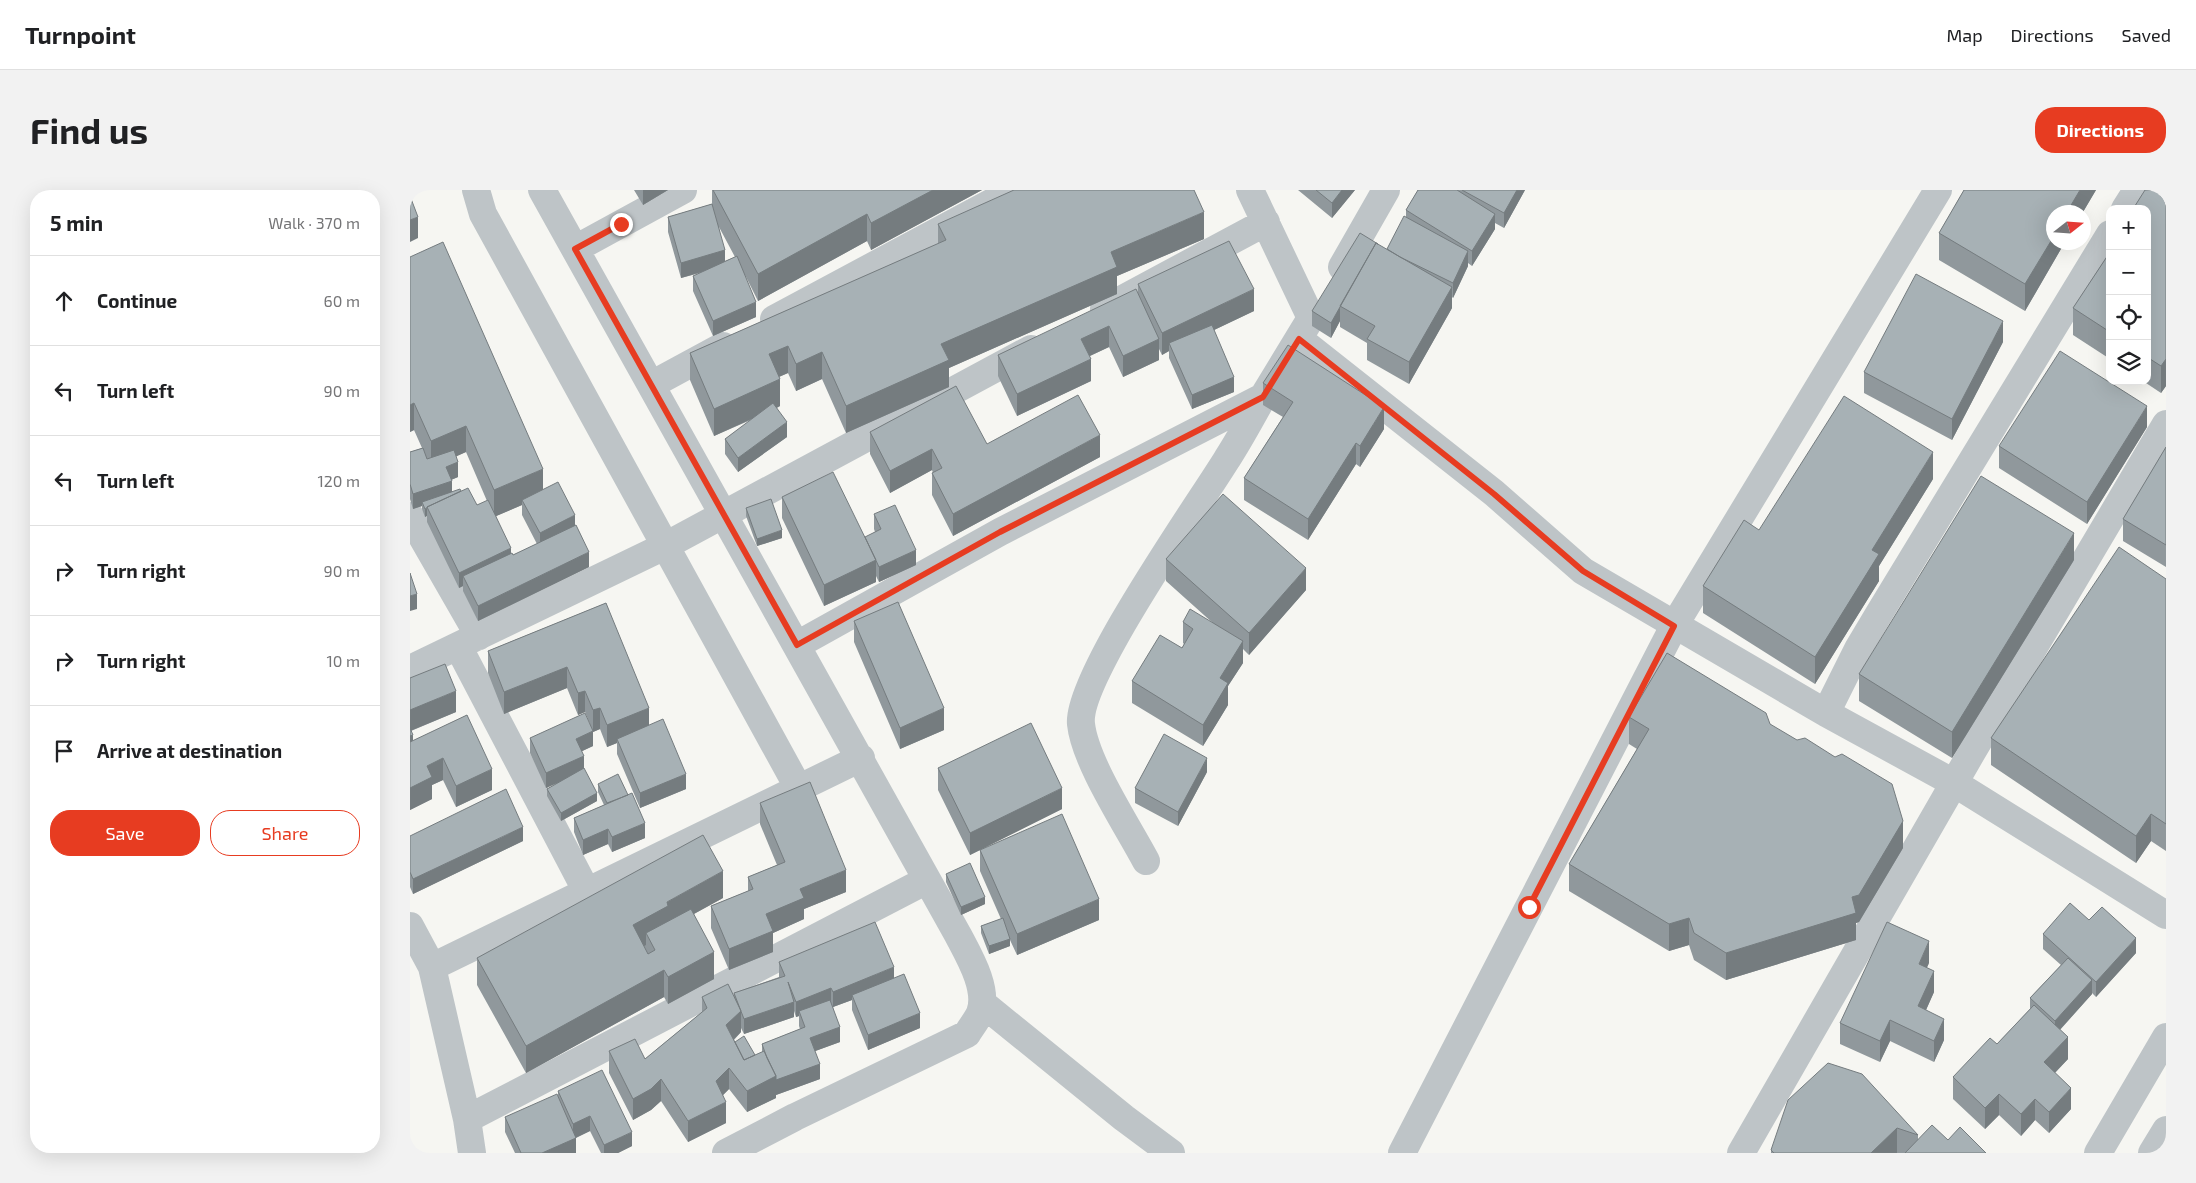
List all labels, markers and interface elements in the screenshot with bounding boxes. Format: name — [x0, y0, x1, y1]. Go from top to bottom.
text: Turnpoint — [25, 20, 136, 49]
text: Map — [1946, 24, 1983, 46]
text: Directions — [2011, 24, 2094, 46]
text: Saved — [2122, 24, 2171, 46]
button: Directions — [2035, 107, 2166, 153]
text: Find us — [30, 109, 148, 151]
north arrow — [2046, 205, 2091, 250]
map controls — [2106, 205, 2151, 385]
button: + — [2106, 205, 2151, 250]
text: 5 min — [50, 210, 103, 235]
text: Walk · 370 m — [268, 213, 360, 232]
route end — [610, 213, 633, 236]
button: − — [2106, 250, 2151, 295]
icon: ahead — [50, 287, 78, 315]
text: Continue — [97, 289, 177, 312]
text: 60 m — [324, 291, 360, 310]
button: locate — [2106, 295, 2151, 340]
button: layers — [2106, 340, 2151, 385]
icon: left — [50, 377, 78, 405]
text: Turn left — [97, 379, 174, 402]
text: 90 m — [324, 381, 360, 400]
icon: left — [50, 467, 78, 495]
text: Turn left — [97, 469, 174, 492]
text: 120 m — [317, 471, 360, 490]
icon: right — [50, 557, 78, 585]
text: Turn right — [97, 559, 185, 582]
text: 90 m — [324, 561, 360, 580]
icon: right — [50, 647, 78, 675]
text: Turn right — [97, 649, 185, 672]
text: 10 m — [326, 651, 360, 670]
icon: arrive — [50, 737, 78, 765]
text: Arrive at destination — [97, 739, 282, 762]
button: Save — [50, 810, 200, 856]
button: Share — [210, 810, 360, 856]
route start — [1518, 896, 1541, 919]

